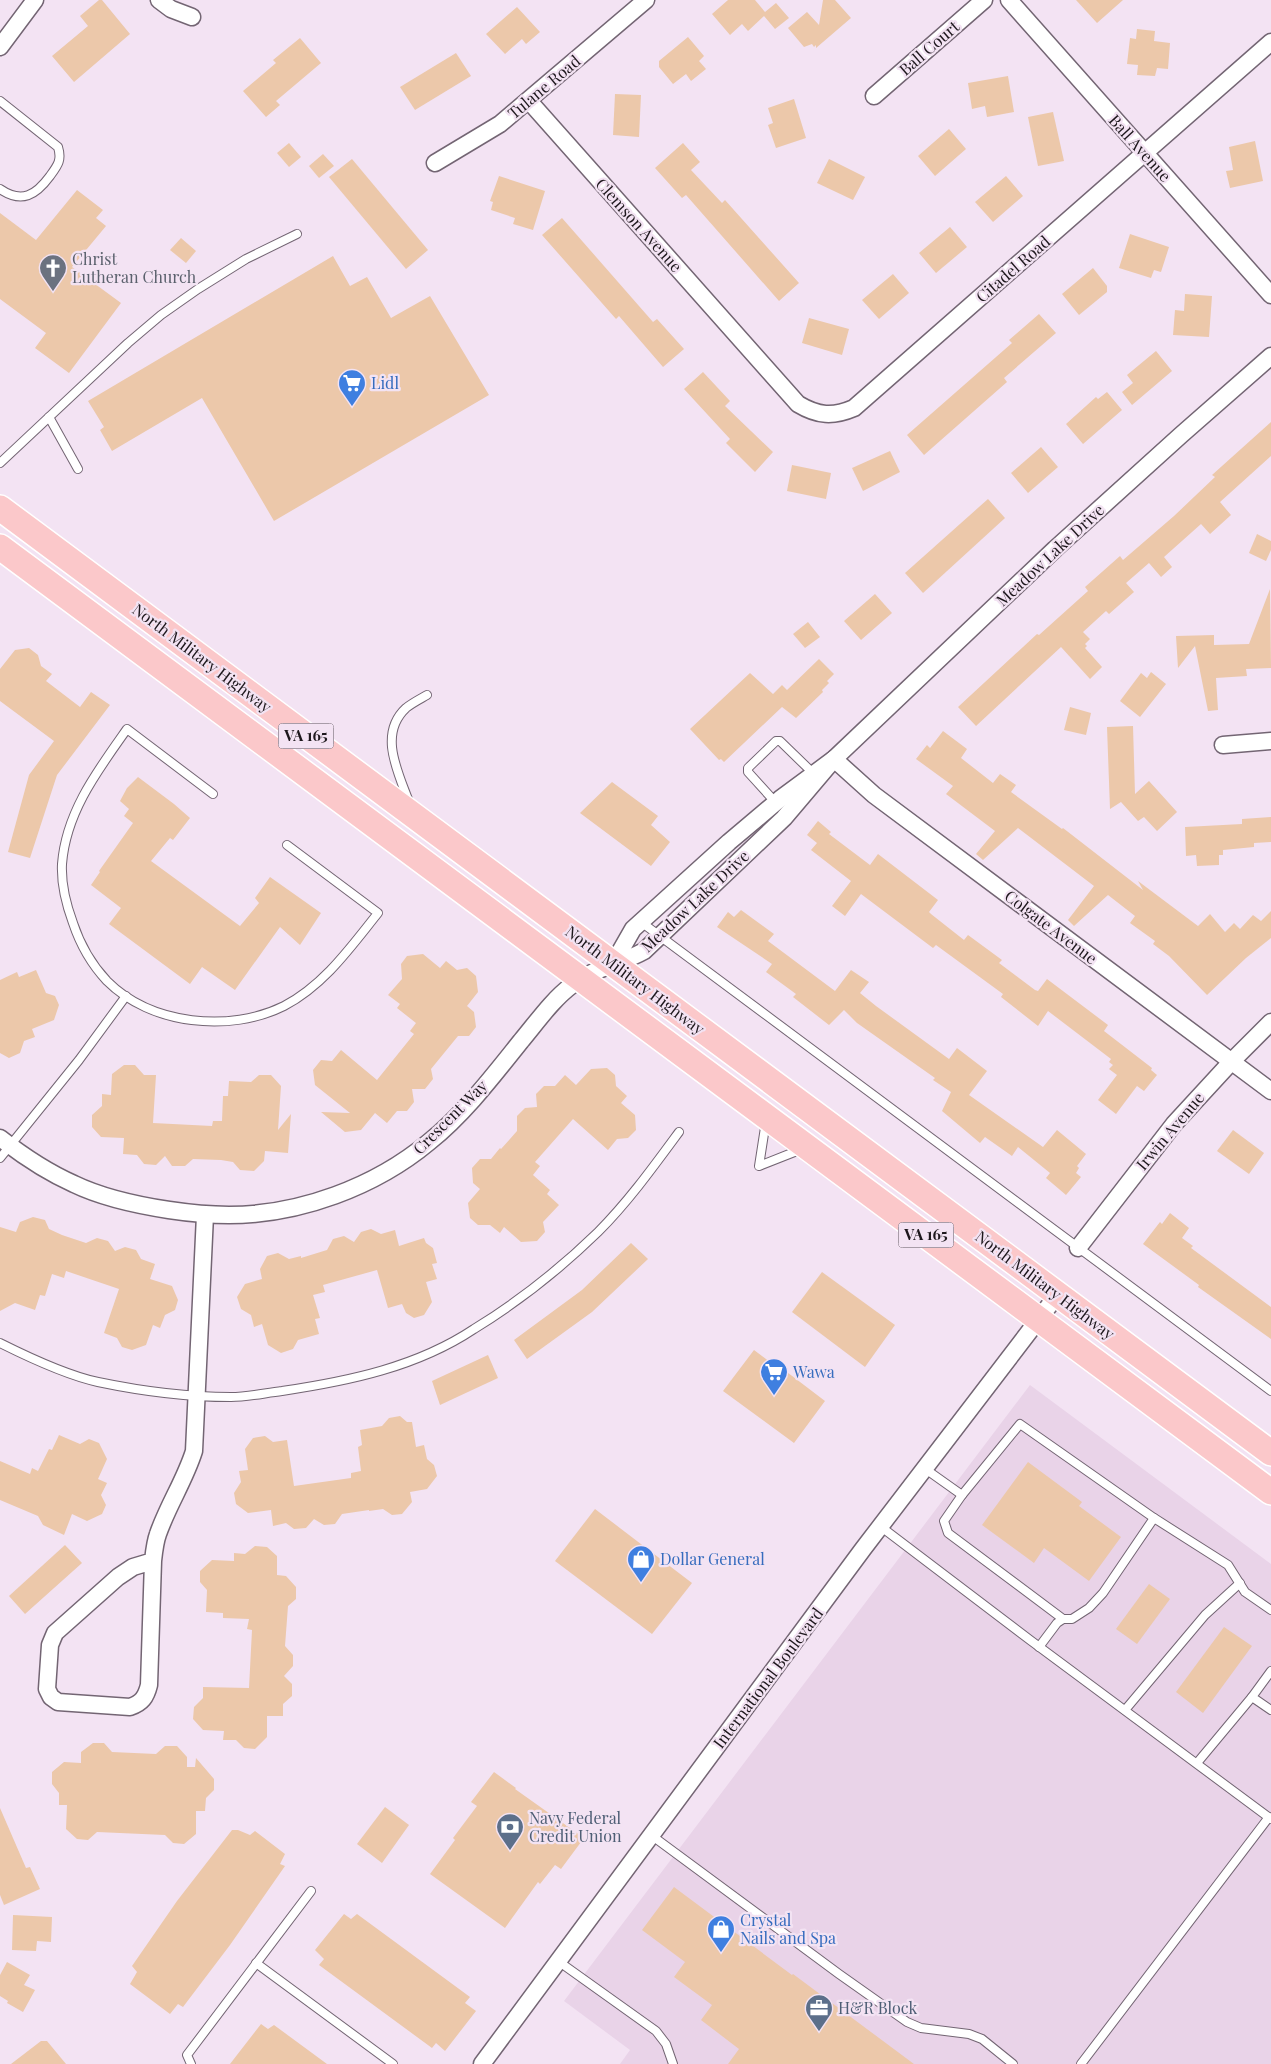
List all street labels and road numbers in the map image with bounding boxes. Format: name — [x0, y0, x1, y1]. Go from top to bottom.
street label: Ball Court — [894, 16, 963, 79]
street label: Tulane Road — [503, 50, 584, 123]
street label: Ball Avenue — [1105, 110, 1176, 186]
street label: Clemson Avenue — [592, 173, 687, 276]
street label: Citadel Road — [971, 231, 1054, 307]
street label: Meadow Lake Drive — [991, 499, 1108, 610]
street label: North Military Highway — [129, 598, 276, 717]
road number: VA 165 — [278, 724, 334, 748]
street label: Meadow Lake Drive — [636, 845, 753, 956]
street label: Colgate Avenue — [1001, 885, 1102, 968]
street label: North Military Highway — [562, 920, 709, 1039]
street label: Crescent Way — [408, 1075, 491, 1158]
street label: Irwin Avenue — [1131, 1087, 1208, 1174]
road number: VA 165 — [898, 1222, 954, 1248]
street label: North Military Highway — [972, 1225, 1119, 1344]
street label: International Boulevard — [708, 1603, 827, 1752]

